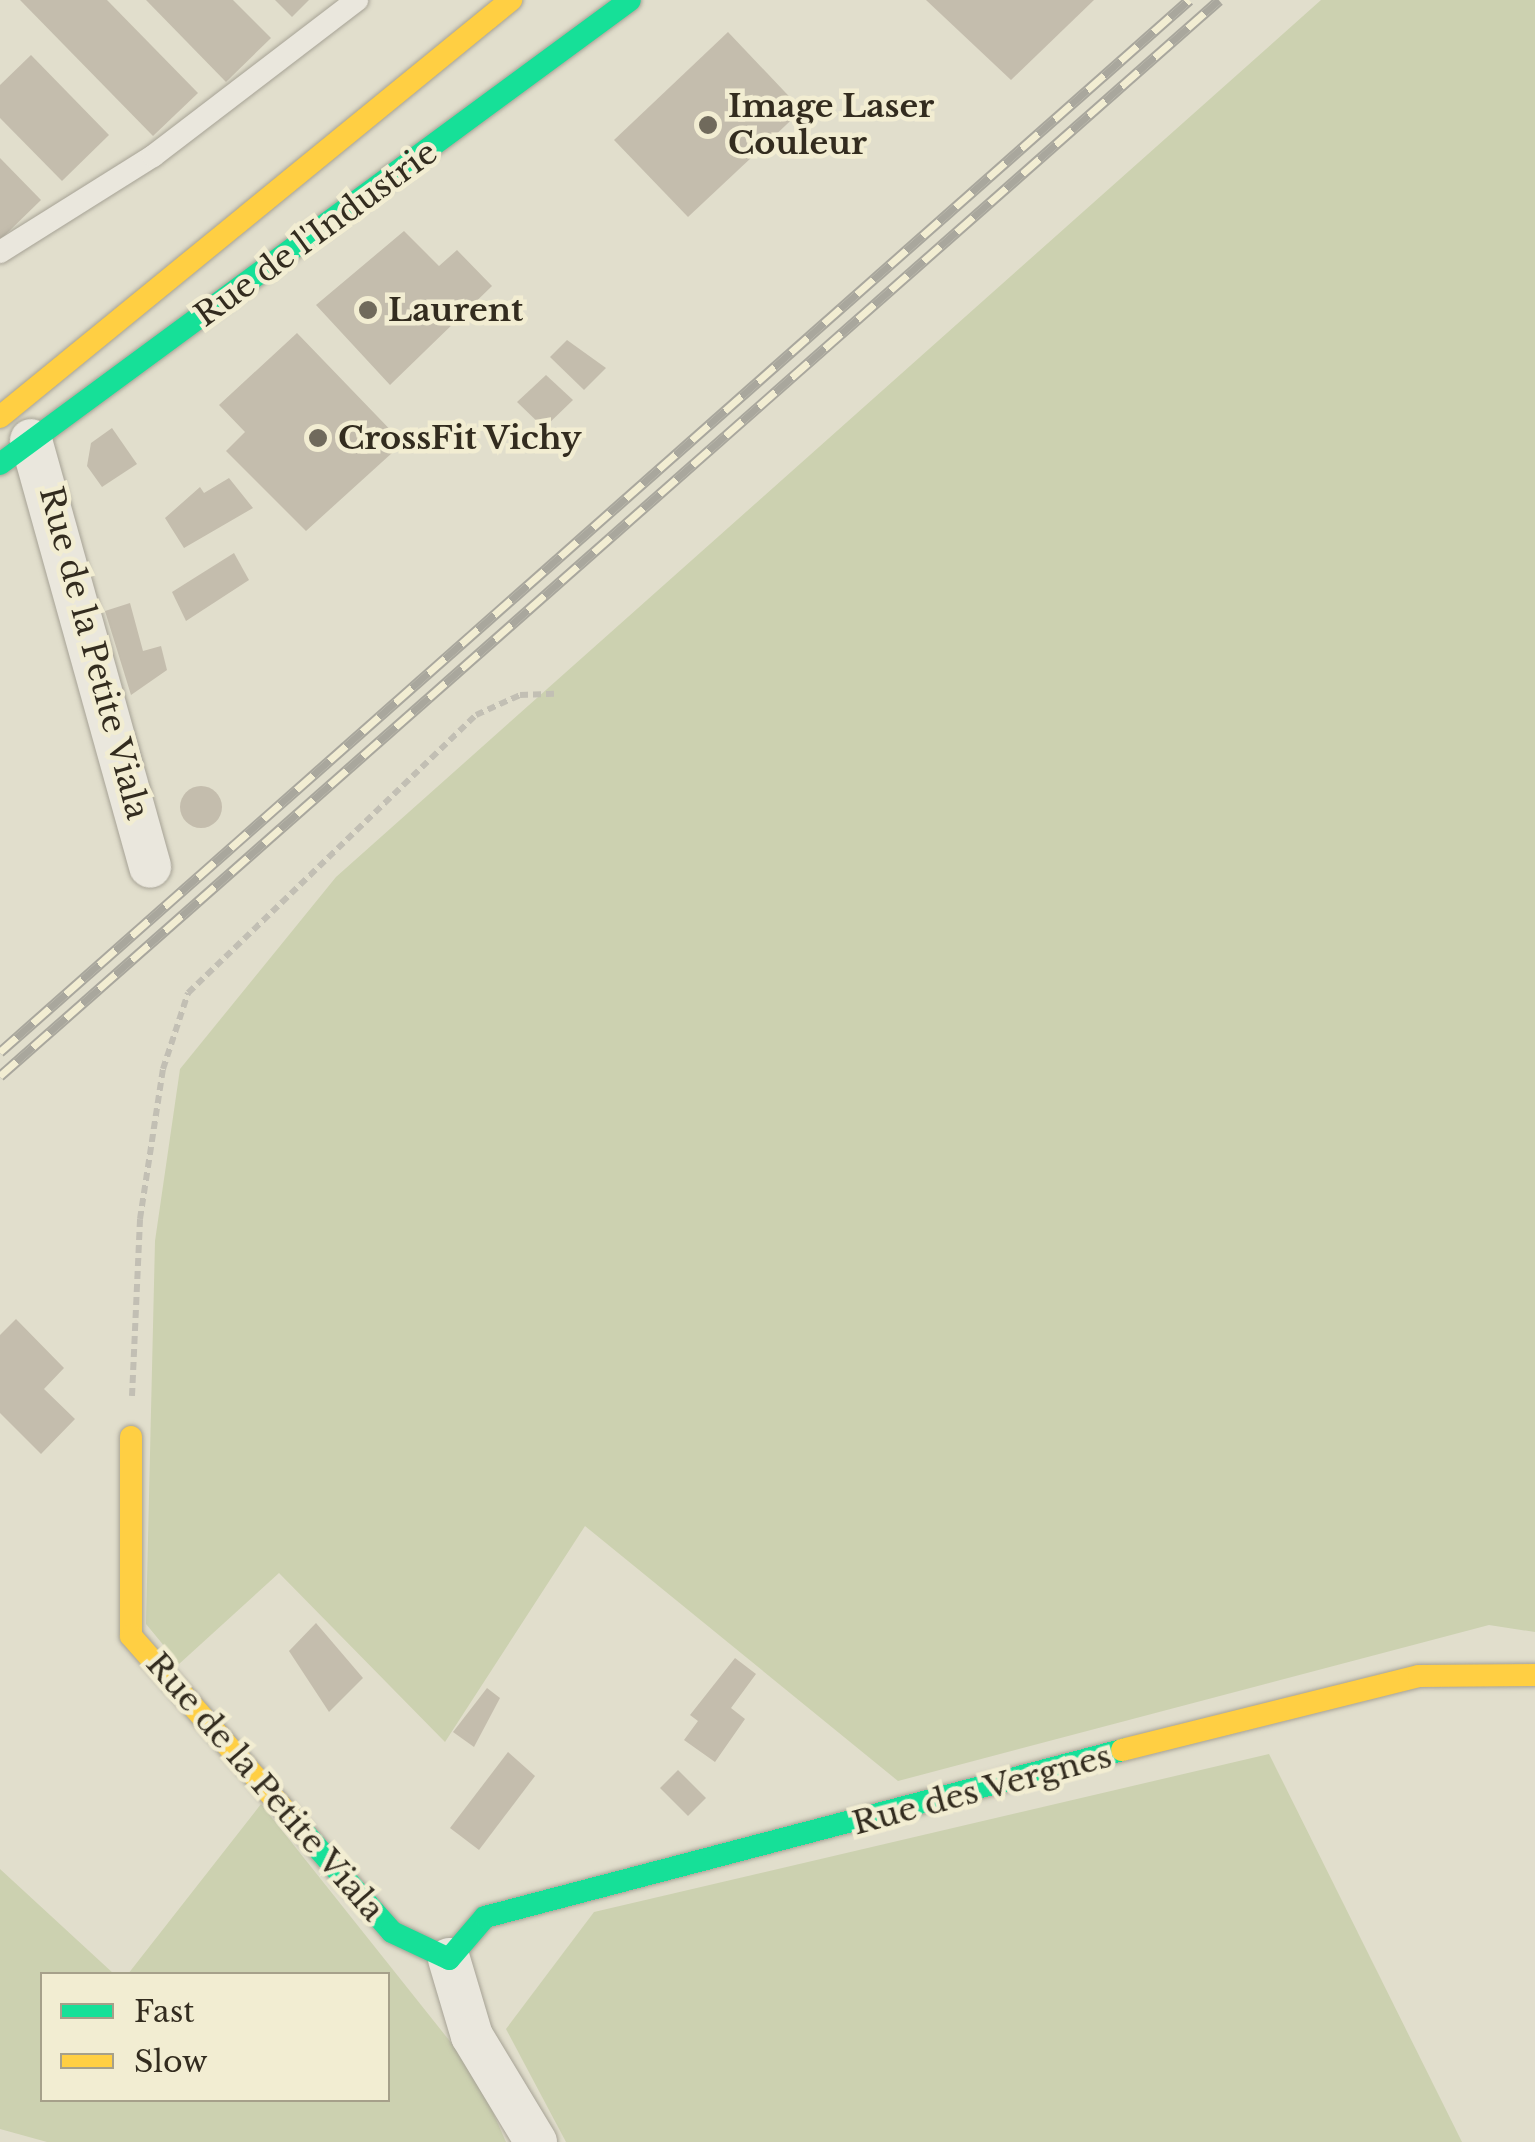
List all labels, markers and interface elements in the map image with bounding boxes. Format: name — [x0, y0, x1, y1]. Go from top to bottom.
place label: Image Laser Couleur — [728, 88, 934, 163]
marker: Image Laser Couleur — [697, 114, 719, 136]
street label: Rue de l'Industrie — [187, 133, 445, 335]
place label: Laurent — [388, 291, 523, 329]
marker: Laurent — [357, 299, 379, 321]
place label: CrossFit Vichy — [338, 419, 583, 457]
marker: CrossFit Vichy — [307, 427, 329, 449]
street label: Rue de la Petite Viala — [31, 482, 157, 824]
street label: Rue de la Petite Viala — [138, 1645, 392, 1929]
street label: Rue des Vergnes — [848, 1737, 1116, 1843]
legend — [40, 1972, 390, 2102]
text: Fast — [134, 1993, 195, 2030]
text: Slow — [134, 2043, 208, 2080]

